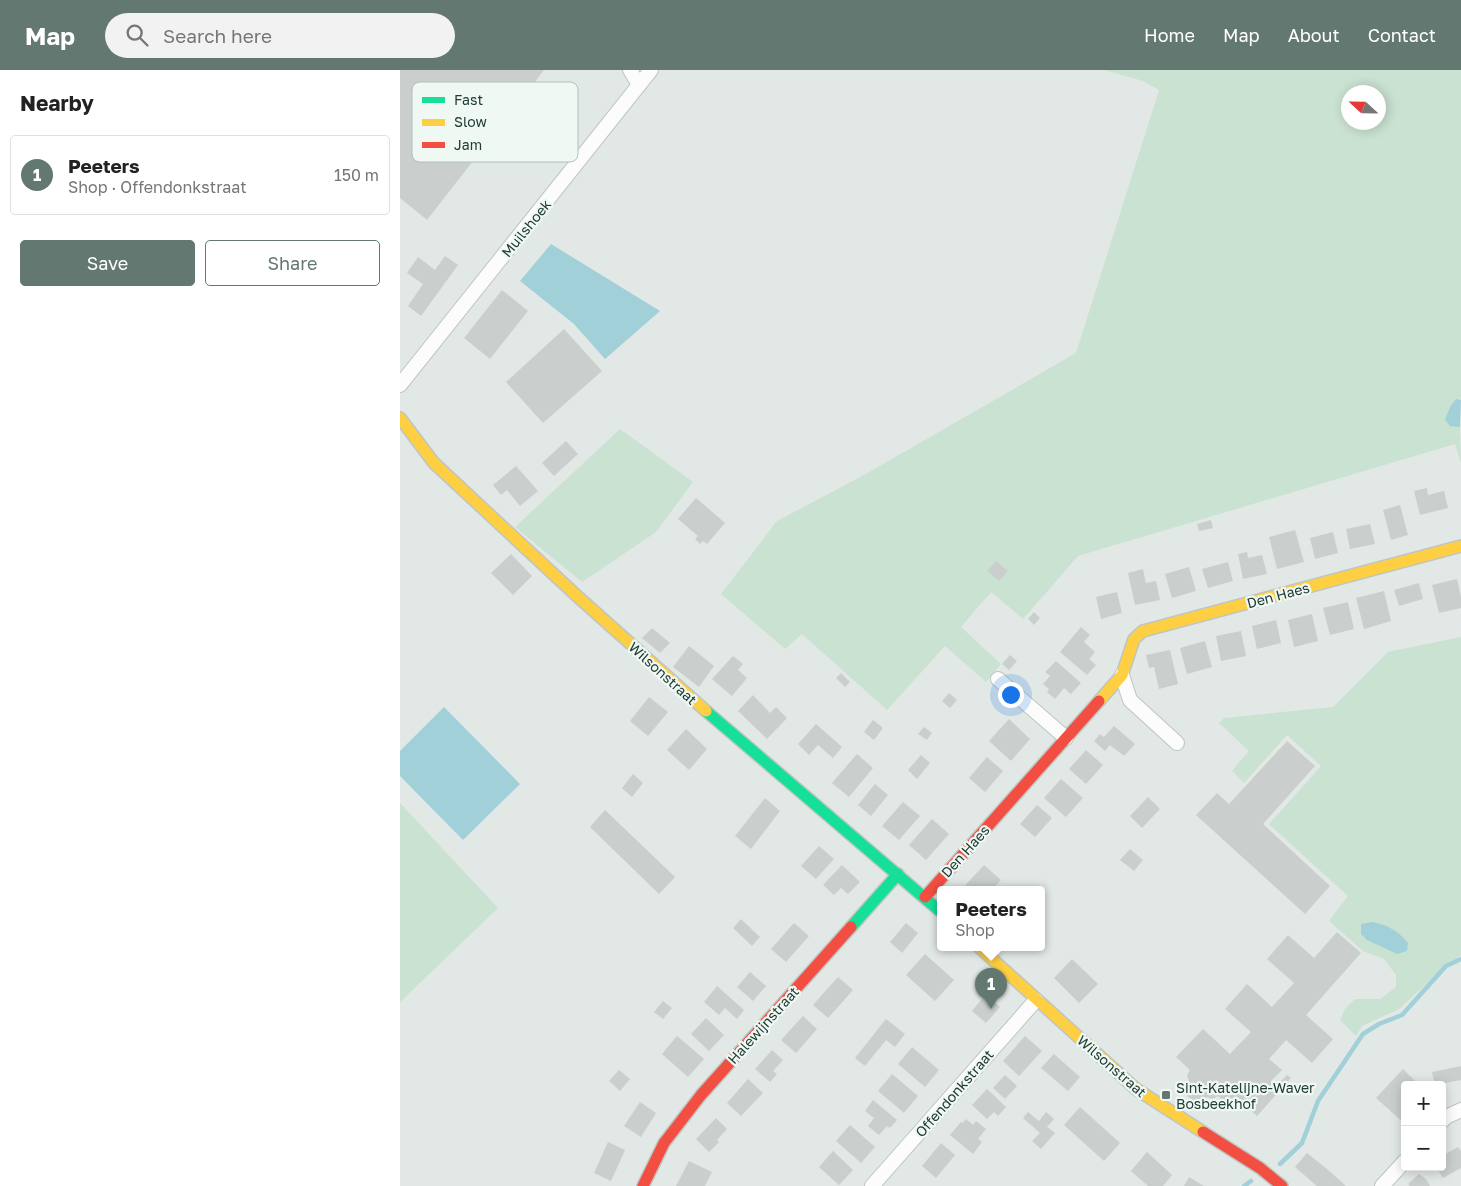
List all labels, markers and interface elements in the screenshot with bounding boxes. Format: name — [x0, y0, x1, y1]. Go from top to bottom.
search box — [105, 13, 455, 58]
text: Map — [25, 21, 75, 50]
icon: search — [123, 21, 151, 49]
text: Search here — [163, 24, 272, 47]
text: Home — [1144, 24, 1195, 46]
text: Map — [1223, 24, 1260, 46]
text: About — [1288, 24, 1340, 46]
text: Contact — [1368, 24, 1436, 46]
legend — [412, 82, 578, 162]
north arrow — [1341, 85, 1386, 130]
text: Nearby — [20, 90, 94, 116]
text: Fast — [454, 91, 483, 108]
text: Slow — [454, 113, 487, 130]
text: Jam — [454, 136, 482, 153]
text: Peeters — [68, 154, 140, 177]
text: 1 — [33, 165, 41, 185]
text: 150 m — [334, 165, 379, 185]
text: Shop · Offendonkstraat — [68, 177, 247, 197]
street label: Muilshoek — [498, 196, 554, 260]
button: Save — [20, 240, 195, 286]
button: Share — [205, 240, 380, 286]
street label: Den Haes — [1245, 578, 1311, 612]
street label: Wilsonstraat — [625, 638, 701, 708]
your location — [998, 682, 1024, 708]
street label: Den Haes — [937, 821, 993, 881]
popup — [937, 886, 1045, 951]
text: Peeters — [955, 897, 1027, 920]
text: Shop — [955, 920, 995, 940]
pin: 1 — [975, 968, 1007, 1009]
street label: Halewijnstraat — [724, 983, 802, 1067]
street label: Wilsonstraat — [1074, 1031, 1150, 1101]
street label: Offendonkstraat — [911, 1046, 997, 1140]
place label: Sint-Katelijne-Waver Bosbeekhof — [1176, 1079, 1315, 1112]
map controls — [1401, 1081, 1446, 1171]
button: + — [1401, 1081, 1446, 1126]
marker: Sint-Katelijne-Waver Bosbeekhof — [1160, 1089, 1172, 1101]
button: − — [1401, 1126, 1446, 1171]

